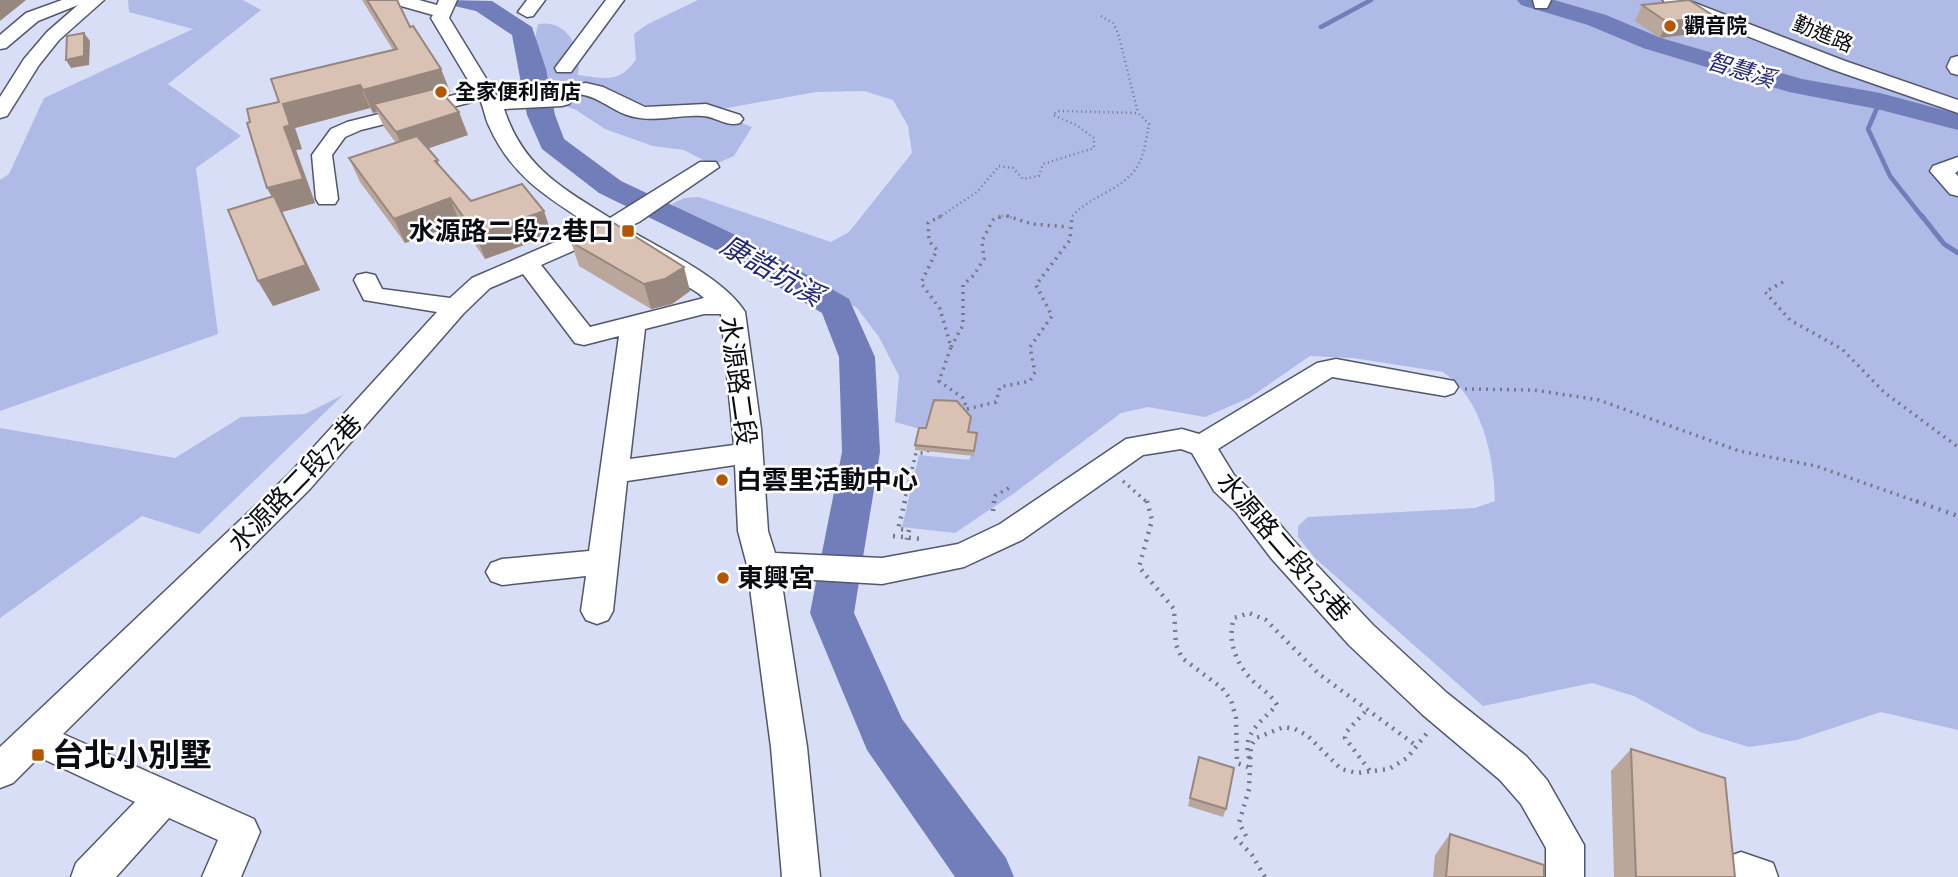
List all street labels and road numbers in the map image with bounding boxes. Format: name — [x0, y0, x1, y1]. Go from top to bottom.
street label: 勤進路 — [1790, 12, 1856, 56]
street label: 水源路二段 — [715, 315, 761, 447]
street label: 水源路二段72巷 — [223, 409, 367, 557]
street label: 水源路二段125巷 — [1212, 467, 1356, 627]

